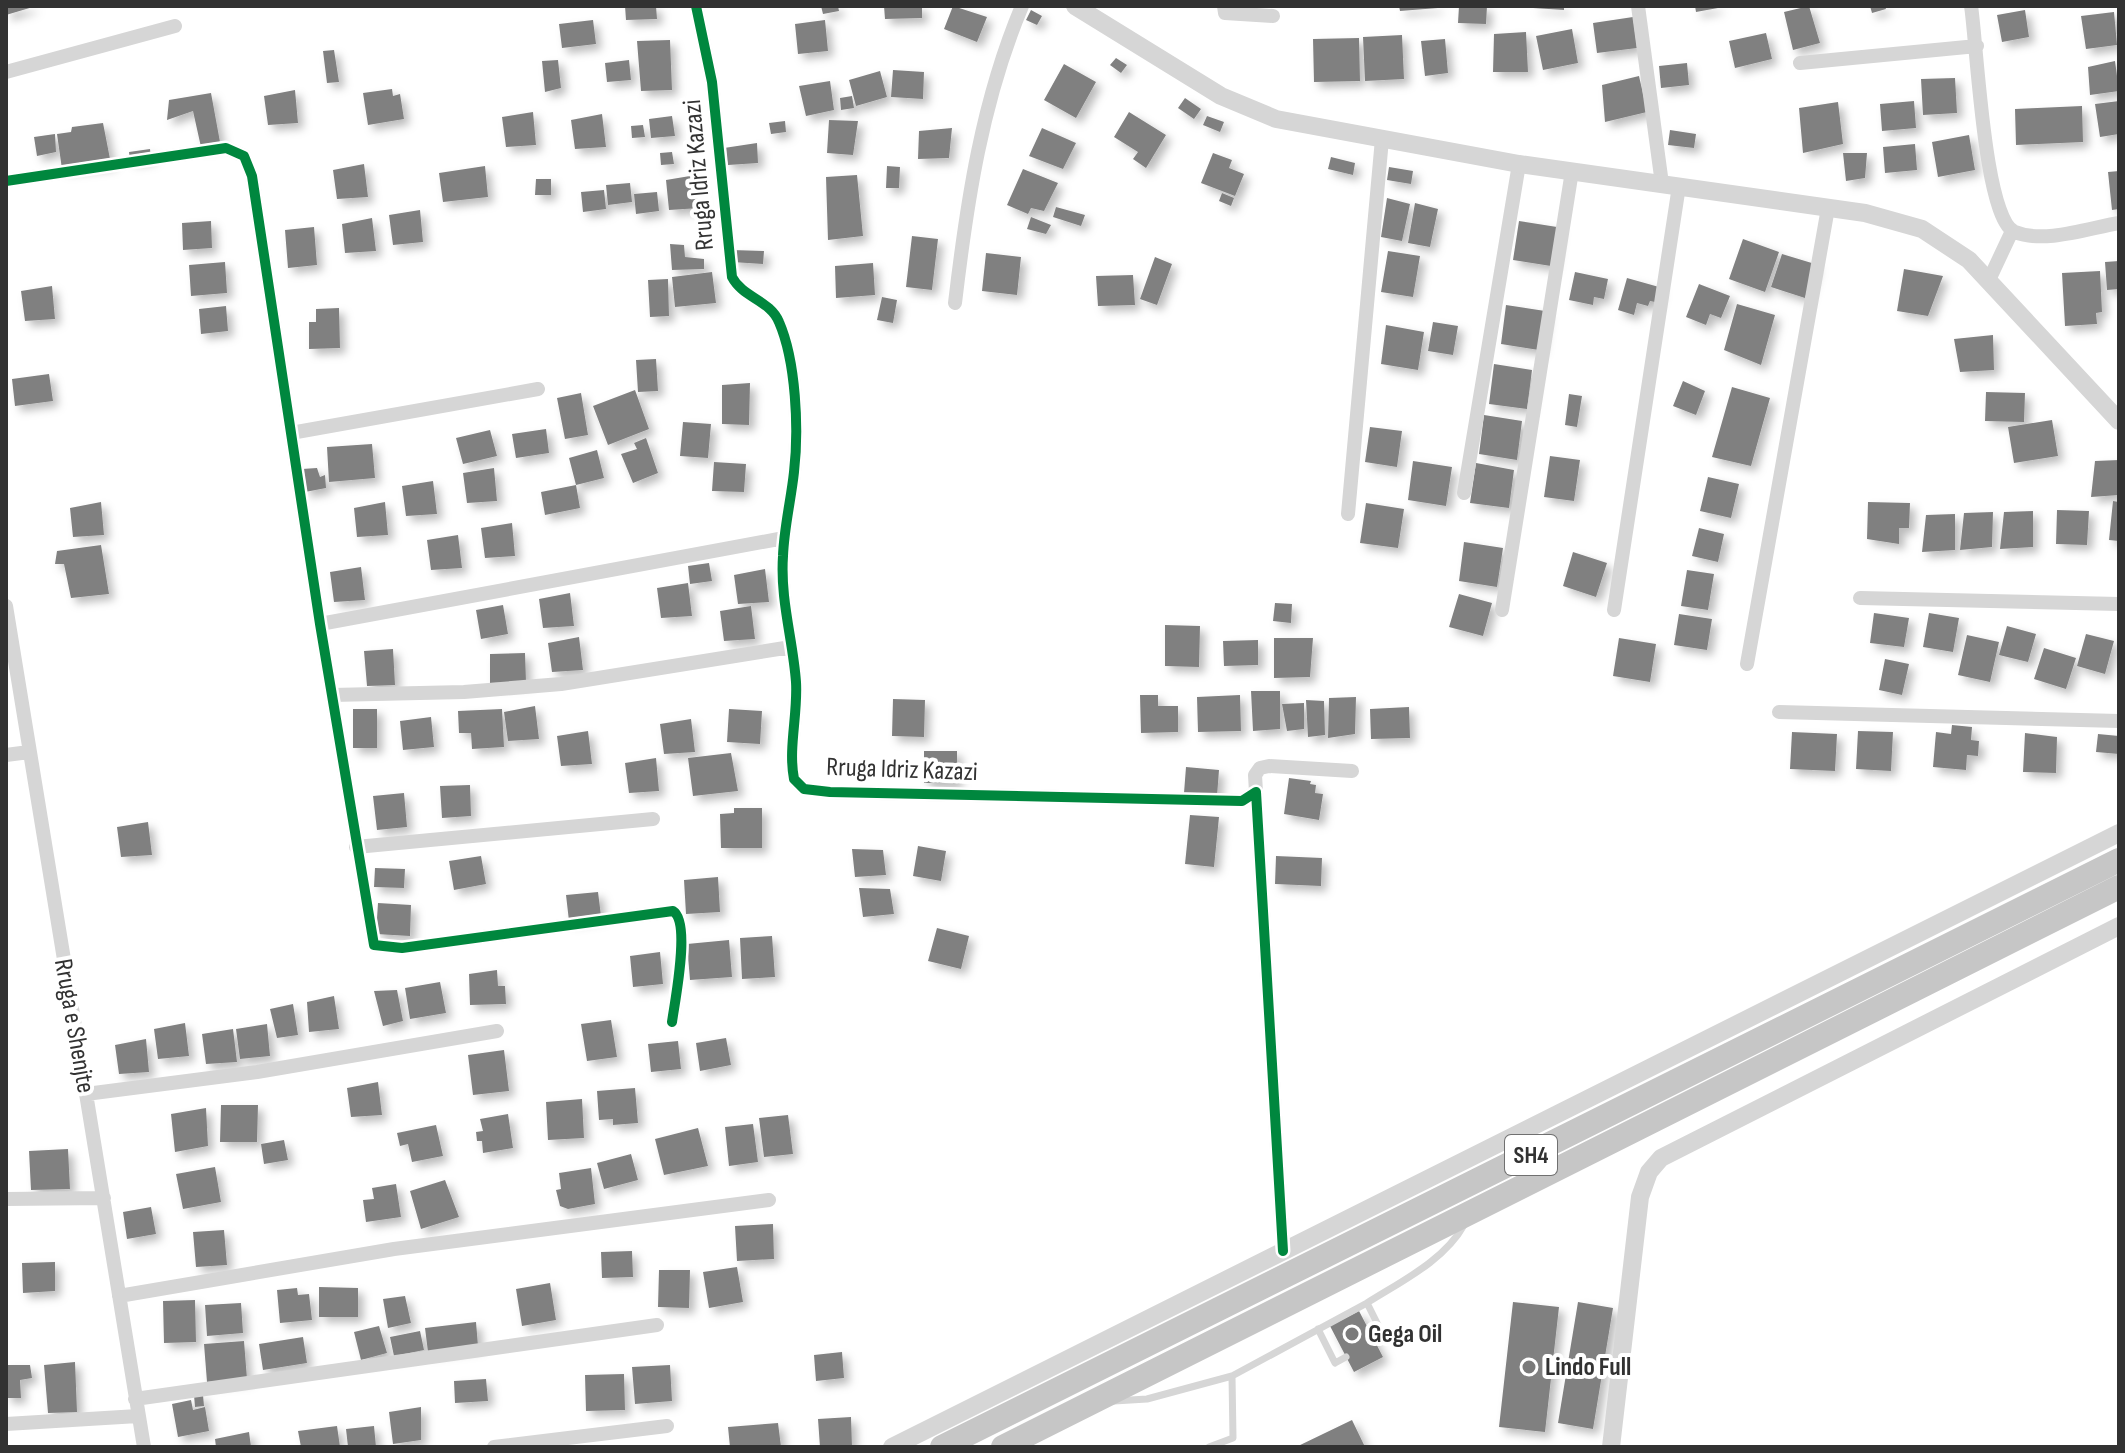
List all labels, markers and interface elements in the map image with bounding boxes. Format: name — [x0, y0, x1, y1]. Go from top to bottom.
street label: Rruga Idriz Kazazi — [677, 98, 721, 252]
street label: Rruga Idriz Kazazi — [826, 752, 978, 788]
street label: Rruga e Shenjte — [47, 956, 101, 1096]
road number: SH4 — [1505, 1135, 1557, 1175]
place label: Gega Oil — [1368, 1319, 1442, 1350]
marker: Gega Oil — [1343, 1325, 1361, 1343]
place label: Lindo Full — [1545, 1352, 1631, 1383]
marker: Lindo Full — [1520, 1358, 1538, 1376]

